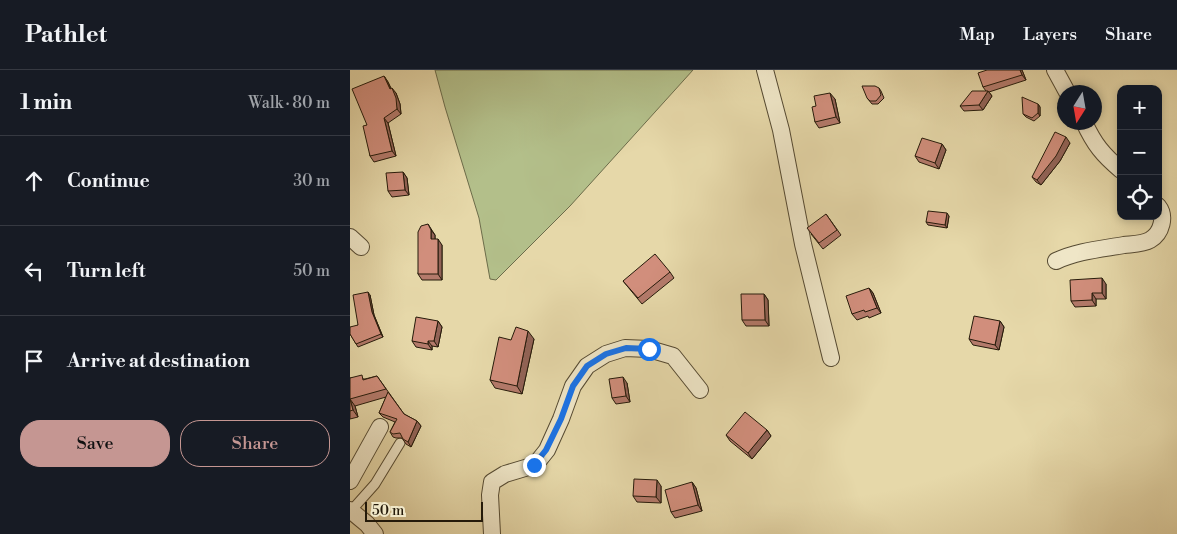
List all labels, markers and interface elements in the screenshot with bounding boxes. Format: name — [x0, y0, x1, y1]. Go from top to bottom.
text: Pathlet — [25, 20, 107, 50]
text: Map — [960, 23, 995, 46]
text: Layers — [1023, 23, 1077, 46]
text: Share — [1105, 23, 1152, 46]
north arrow — [1057, 85, 1102, 130]
map controls — [1117, 85, 1162, 220]
button: + — [1117, 85, 1162, 130]
text: 1 min — [20, 90, 72, 116]
text: Walk · 80 m — [248, 93, 330, 113]
button: − — [1117, 130, 1162, 175]
icon: ahead — [20, 167, 48, 195]
text: Continue — [67, 169, 150, 193]
text: 30 m — [293, 171, 330, 191]
button: locate — [1117, 175, 1162, 220]
icon: left — [20, 257, 48, 285]
text: Turn left — [67, 259, 146, 283]
text: 50 m — [293, 261, 330, 281]
route start — [638, 338, 661, 361]
icon: arrive — [20, 347, 48, 375]
text: Arrive at destination — [67, 349, 250, 373]
button: Save — [20, 420, 170, 467]
button: Share — [180, 420, 330, 467]
route end — [523, 454, 546, 477]
scale bar — [365, 499, 482, 522]
text: 50 m — [372, 502, 404, 520]

